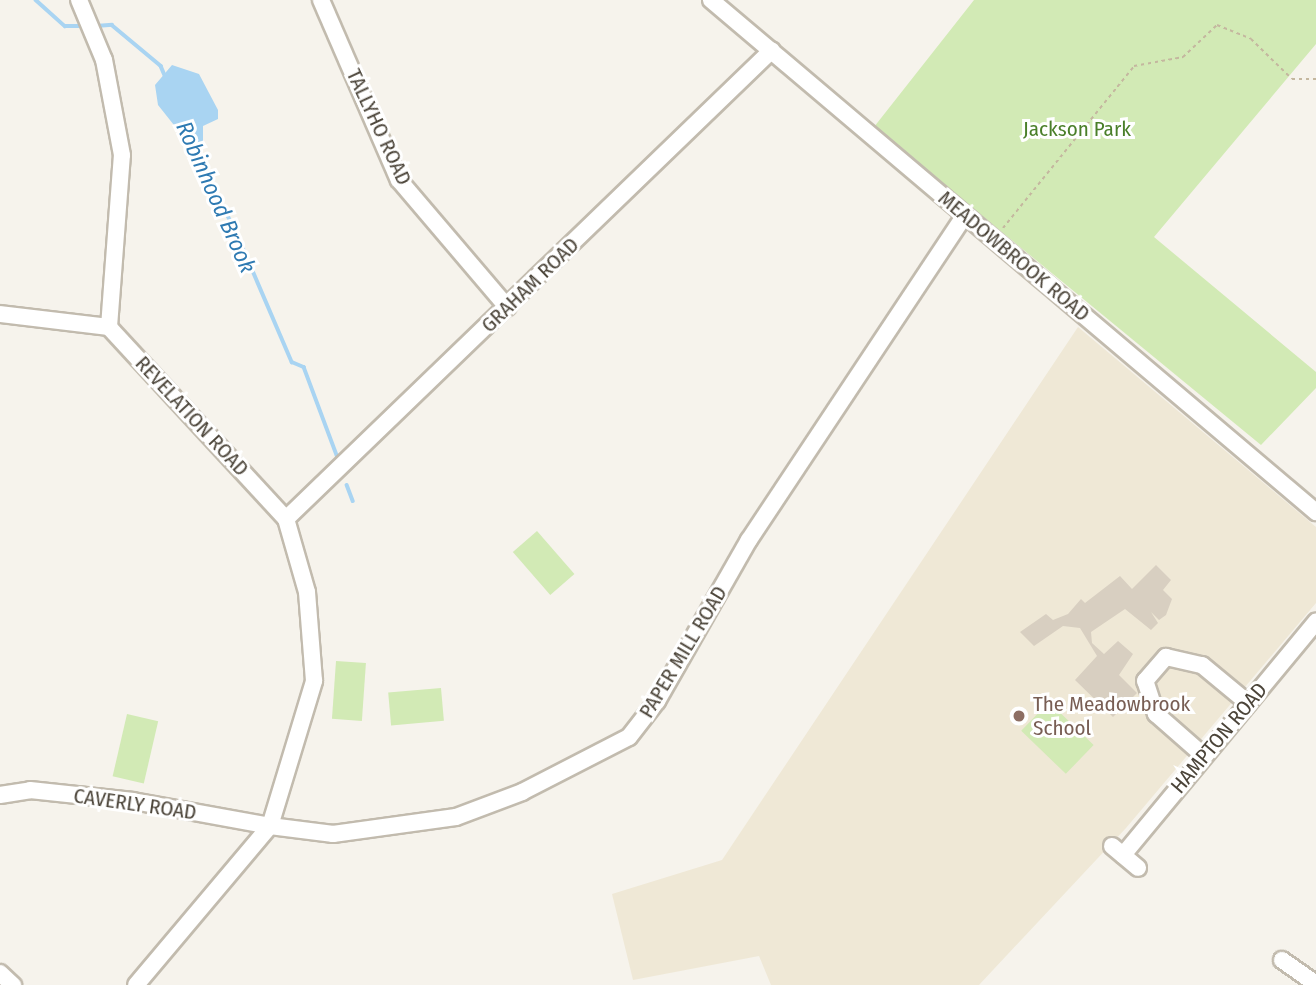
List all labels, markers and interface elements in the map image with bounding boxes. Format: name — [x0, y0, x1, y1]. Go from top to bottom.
street label: TALLYHO ROAD — [341, 65, 417, 189]
park label: Jackson Park — [1023, 116, 1131, 142]
water label: Robinhood Brook — [170, 117, 262, 277]
street label: MEADOWBROOK ROAD — [933, 185, 1095, 327]
street label: GRAHAM ROAD — [476, 232, 584, 338]
street label: REVELATION ROAD — [130, 351, 254, 481]
street label: PAPER MILL ROAD — [634, 581, 732, 723]
street label: HAMPTON ROAD — [1165, 678, 1273, 798]
place label: The Meadowbrook School — [1033, 691, 1190, 741]
marker: The Meadowbrook School — [1011, 708, 1027, 724]
street label: CAVERLY ROAD — [72, 783, 198, 825]

